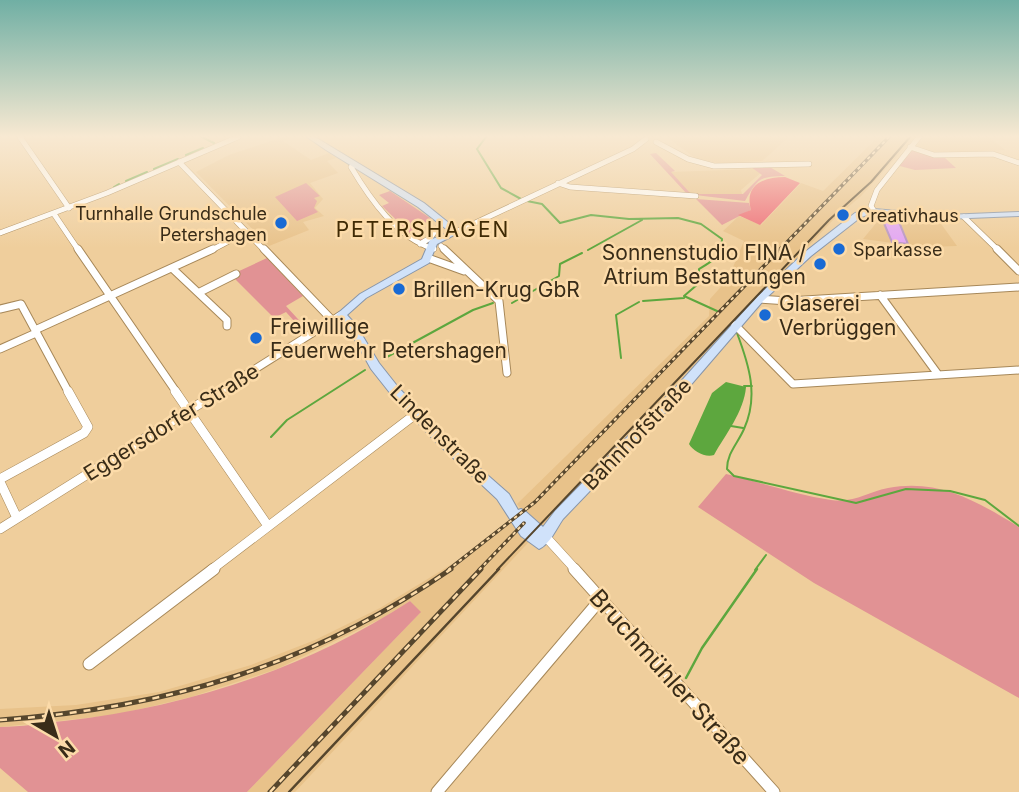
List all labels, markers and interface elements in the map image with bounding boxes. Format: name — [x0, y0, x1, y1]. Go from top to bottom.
place label: Turnhalle Grundschule Petershagen — [75, 203, 267, 245]
place label: Creativhaus — [857, 205, 959, 226]
marker: Creativhaus — [835, 207, 851, 223]
marker: Turnhalle Grundschule Petershagen — [273, 215, 289, 231]
district label: PETERSHAGEN — [336, 217, 510, 242]
place label: Sparkasse — [853, 239, 942, 260]
place label: Sonnenstudio FINA / Atrium Bestattungen — [602, 240, 806, 289]
marker: Sparkasse — [831, 241, 847, 257]
marker: Sonnenstudio FINA / Atrium Bestattungen — [812, 256, 828, 272]
place label: Brillen-Krug GbR — [413, 277, 580, 302]
marker: Brillen-Krug GbR — [391, 281, 407, 297]
place label: Glaserei Verbrüggen — [779, 291, 897, 340]
marker: Glaserei Verbrüggen — [757, 307, 773, 323]
place label: Freiwillige Feuerwehr Petershagen — [270, 314, 507, 363]
marker: Freiwillige Feuerwehr Petershagen — [248, 330, 264, 346]
street label: Eggersdorfer Straße — [79, 358, 263, 486]
street label: Bahnhofstraße — [577, 373, 697, 495]
street label: Lindenstraße — [385, 379, 495, 489]
street label: Bruchmühler Straße — [583, 583, 757, 771]
north arrow — [21, 701, 91, 771]
text: N — [54, 735, 79, 762]

